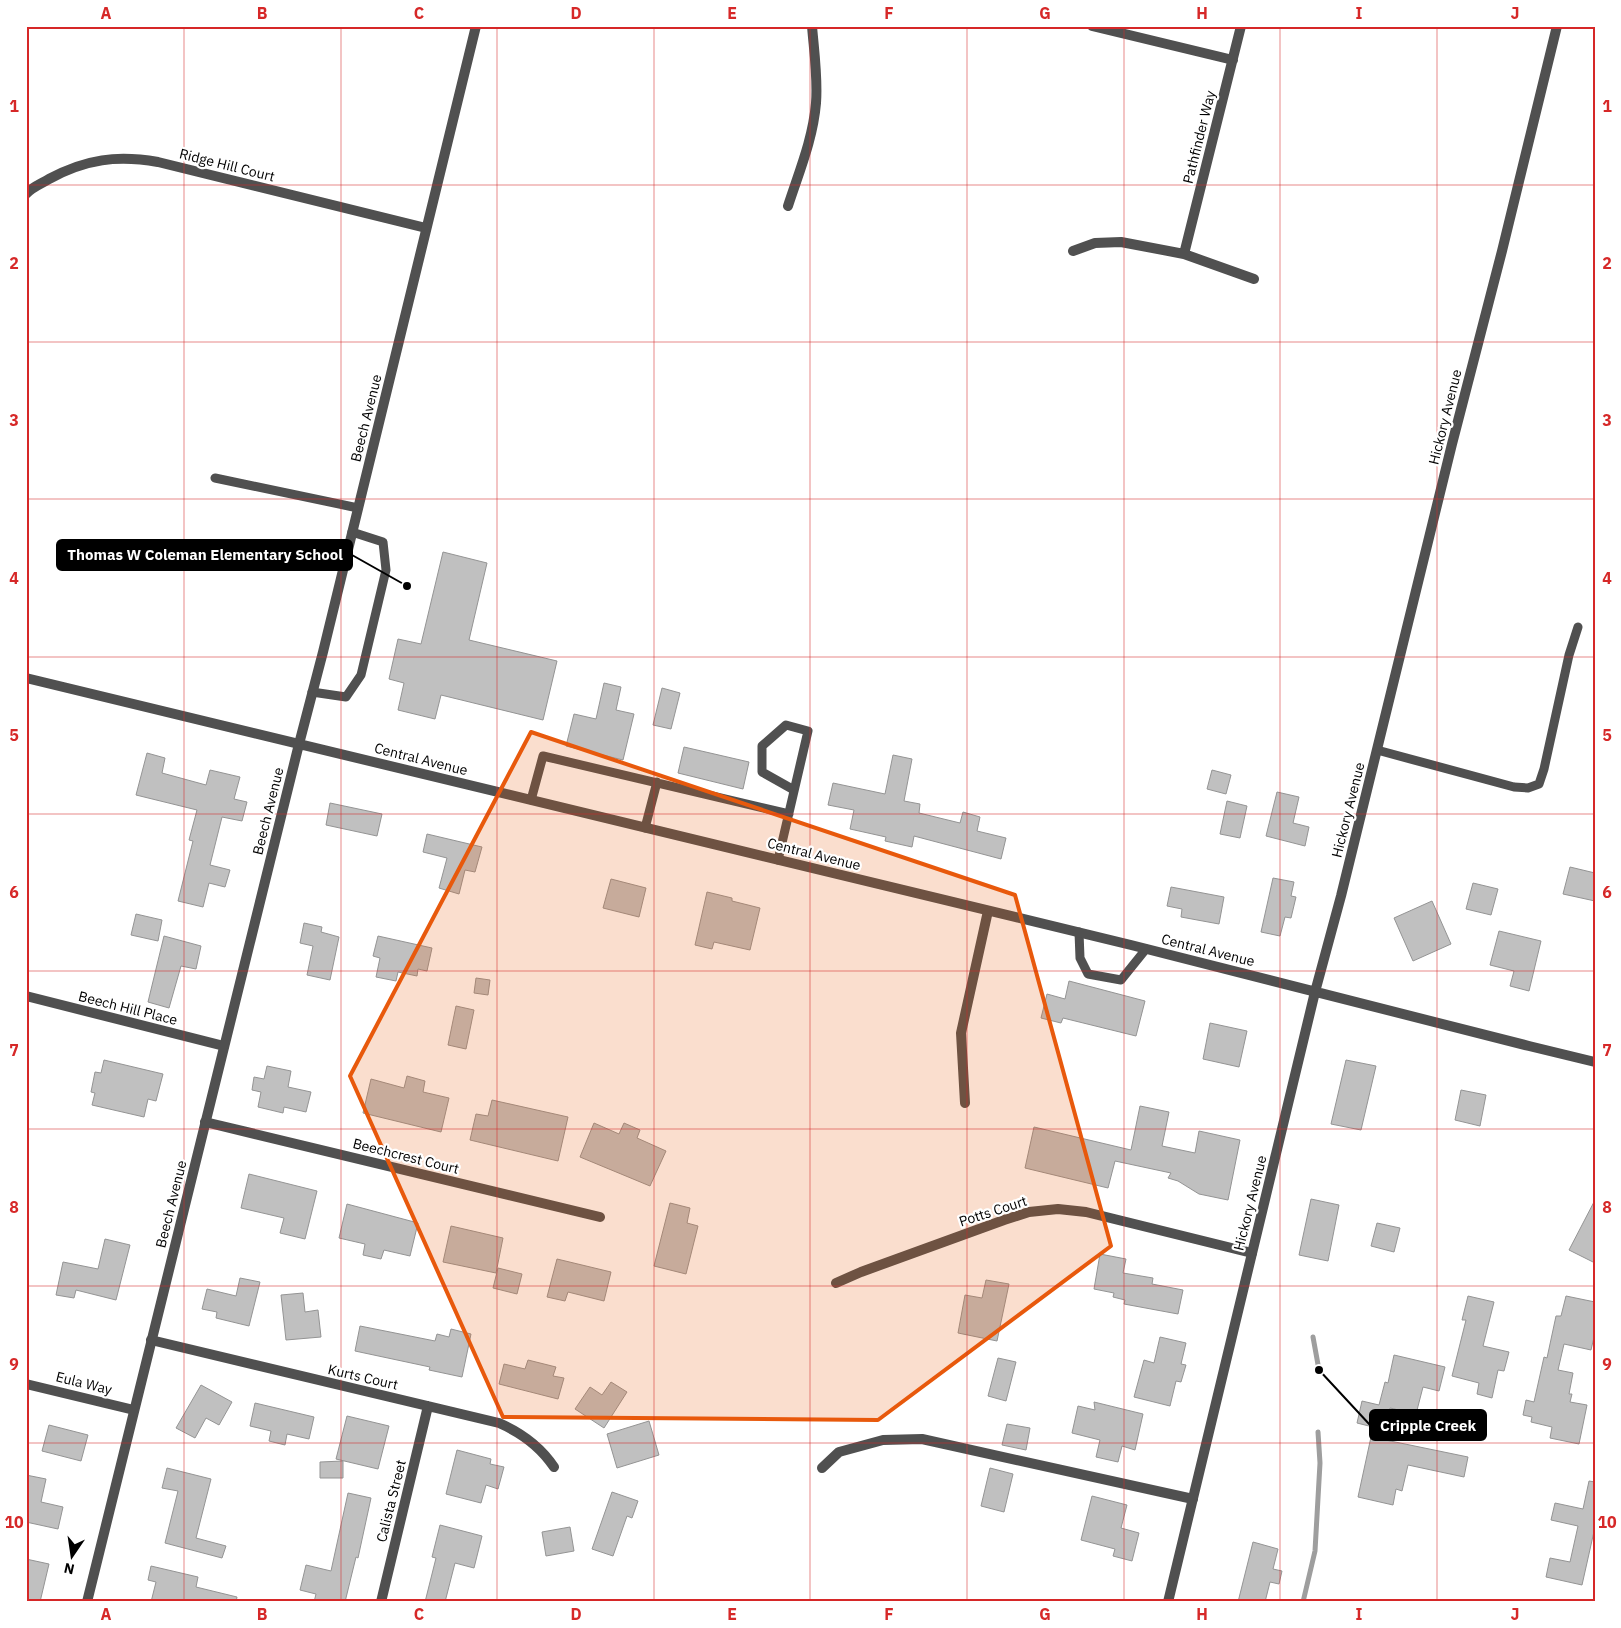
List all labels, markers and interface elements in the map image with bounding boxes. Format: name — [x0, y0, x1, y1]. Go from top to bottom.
text: A — [101, 3, 112, 23]
text: B — [257, 3, 268, 23]
text: C — [414, 3, 424, 23]
text: D — [570, 3, 582, 23]
text: E — [727, 3, 737, 23]
text: F — [884, 3, 894, 23]
text: G — [1039, 3, 1051, 23]
text: H — [1196, 3, 1208, 23]
text: I — [1356, 3, 1363, 23]
text: J — [1511, 3, 1519, 23]
street label: Pathfinder Way — [1179, 88, 1219, 186]
text: 1 — [9, 96, 19, 116]
text: 1 — [1602, 96, 1612, 116]
street label: Ridge Hill Court — [177, 144, 277, 186]
text: 2 — [9, 253, 19, 273]
text: 2 — [1602, 253, 1612, 273]
street label: Hickory Avenue — [1424, 367, 1466, 467]
street label: Beech Avenue — [346, 372, 386, 464]
text: 3 — [9, 410, 19, 430]
text: 3 — [1602, 410, 1612, 430]
callout: Thomas W Coleman Elementary School — [57, 540, 352, 570]
text: Thomas W Coleman Elementary School — [67, 545, 343, 564]
text: 4 — [9, 568, 19, 588]
text: 4 — [1602, 568, 1612, 588]
text: 5 — [9, 725, 19, 745]
text: 5 — [1602, 725, 1612, 745]
street label: Central Avenue — [372, 739, 470, 779]
street label: Hickory Avenue — [1327, 760, 1369, 860]
street label: Beech Avenue — [248, 765, 288, 857]
street label: Central Avenue — [765, 834, 863, 874]
text: 6 — [9, 882, 19, 902]
text: 6 — [1602, 882, 1612, 902]
street label: Central Avenue — [1159, 930, 1257, 970]
street label: Beech Hill Place — [77, 987, 180, 1029]
text: 7 — [9, 1040, 19, 1060]
text: 7 — [1602, 1040, 1612, 1060]
street label: Beechcrest Court — [351, 1134, 461, 1178]
street label: Hickory Avenue — [1229, 1153, 1271, 1253]
street label: Beech Avenue — [151, 1158, 191, 1250]
street label: Potts Court — [957, 1192, 1029, 1230]
text: 8 — [9, 1197, 19, 1217]
text: 8 — [1602, 1197, 1612, 1217]
text: 9 — [9, 1354, 19, 1374]
text: 9 — [1602, 1354, 1612, 1374]
street label: Kurts Court — [326, 1360, 400, 1394]
street label: Eula Way — [54, 1367, 114, 1399]
callout: Cripple Creek — [1370, 1410, 1486, 1440]
text: Cripple Creek — [1380, 1416, 1476, 1435]
street label: Calista Street — [372, 1458, 410, 1544]
text: 10 — [4, 1512, 24, 1532]
text: 10 — [1597, 1512, 1617, 1532]
north arrow — [48, 1530, 98, 1580]
text: N — [62, 1559, 76, 1579]
text: A — [101, 1604, 112, 1624]
text: B — [257, 1604, 268, 1624]
text: C — [414, 1604, 424, 1624]
text: D — [570, 1604, 582, 1624]
text: E — [727, 1604, 737, 1624]
text: F — [884, 1604, 894, 1624]
text: G — [1039, 1604, 1051, 1624]
text: H — [1196, 1604, 1208, 1624]
text: I — [1356, 1604, 1363, 1624]
text: J — [1511, 1604, 1519, 1624]

